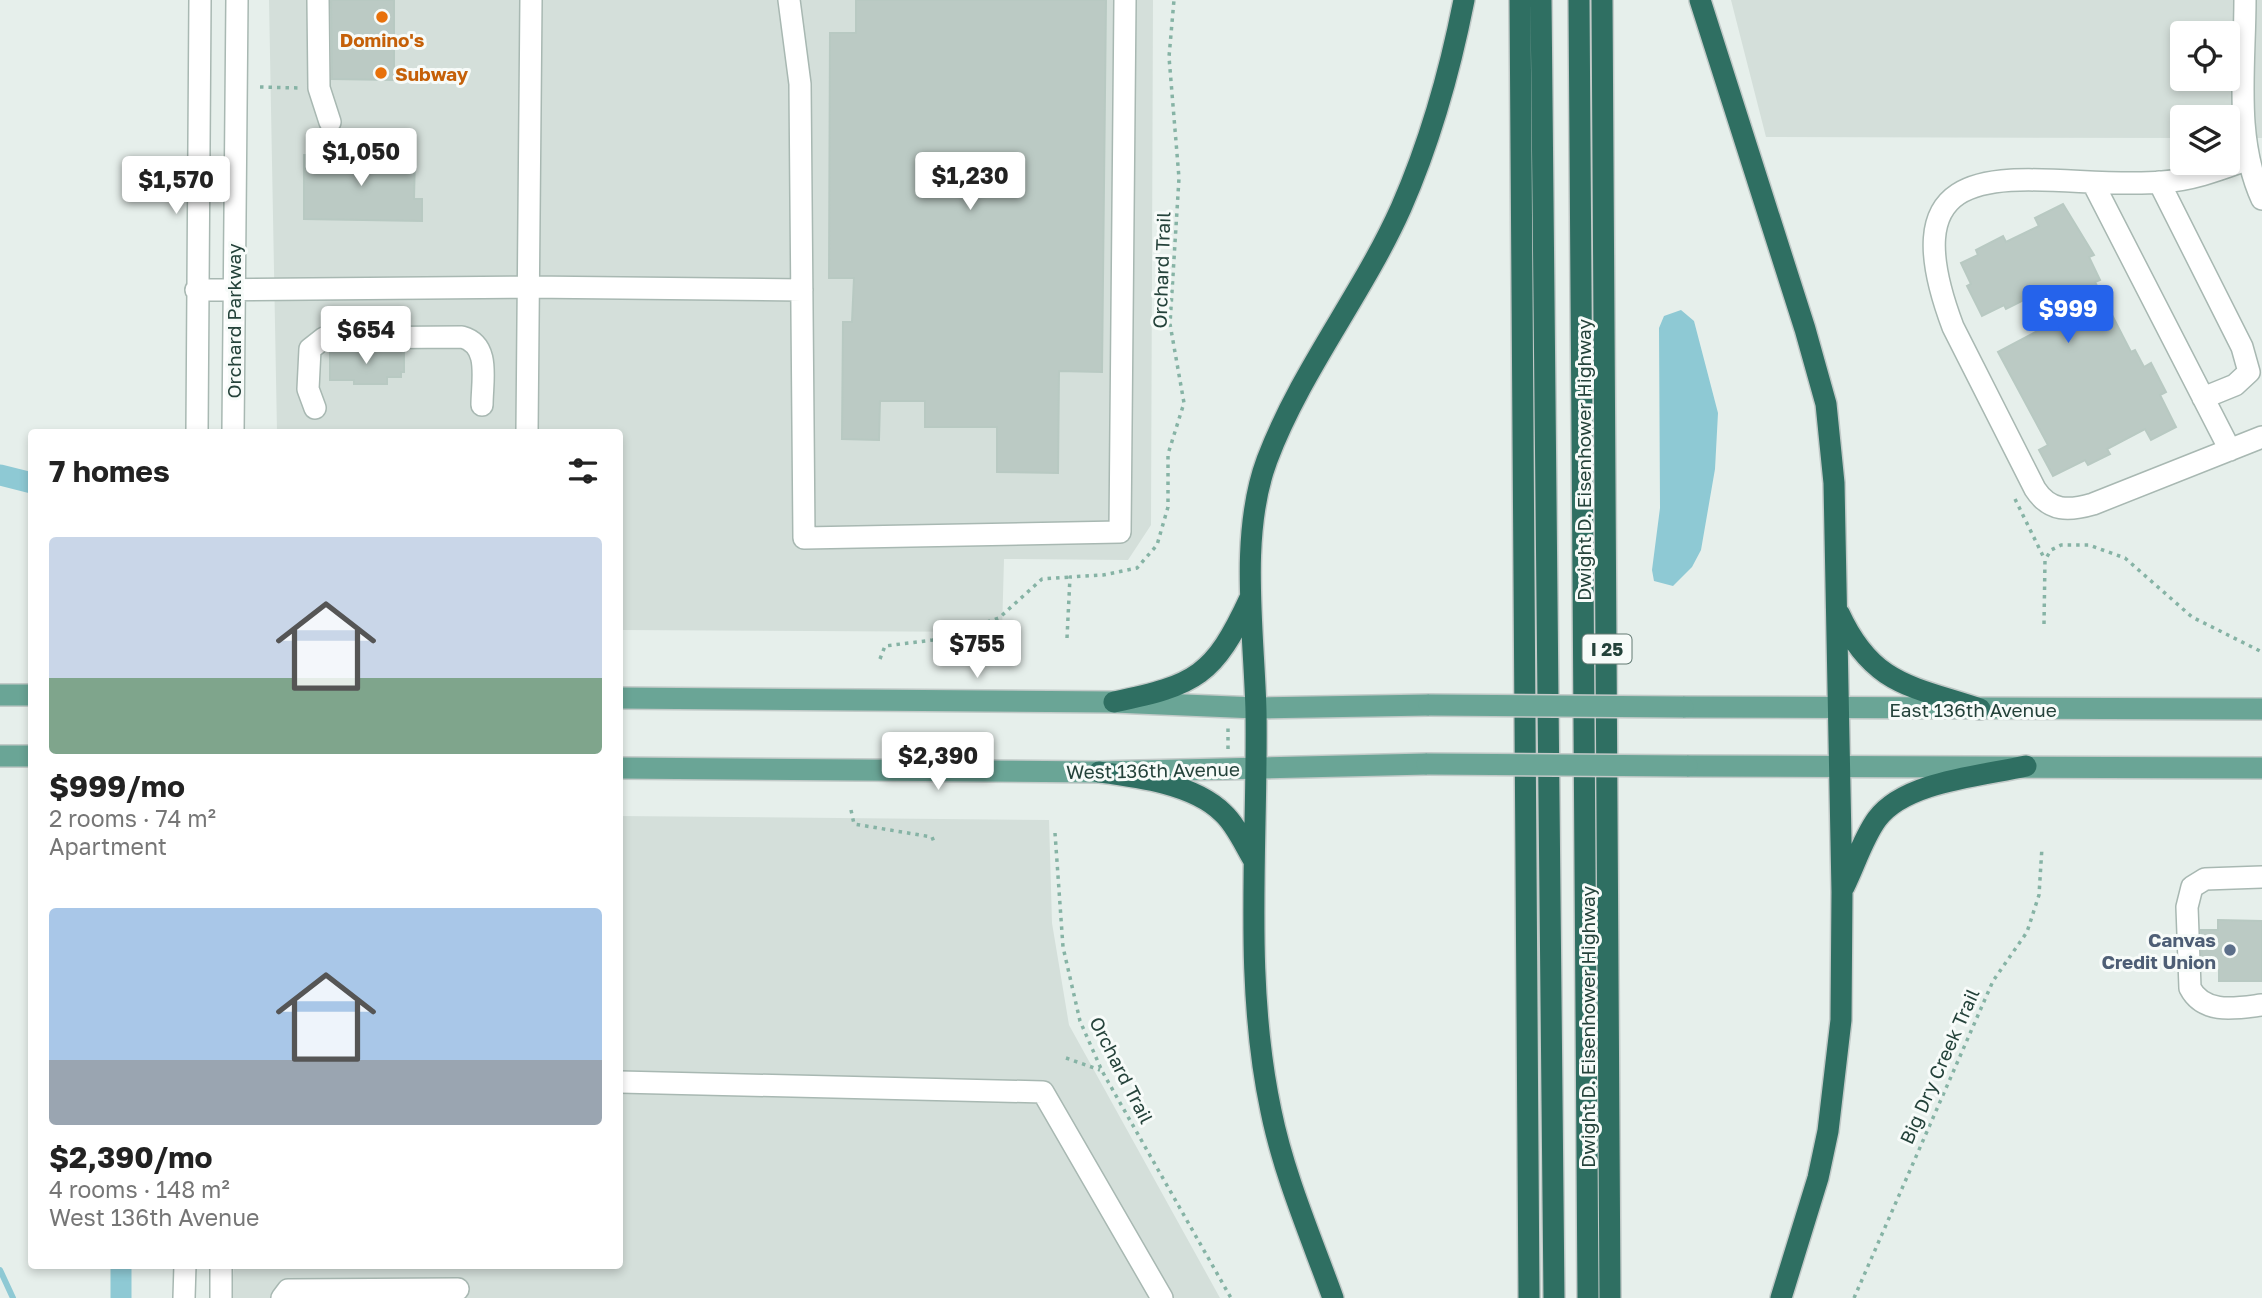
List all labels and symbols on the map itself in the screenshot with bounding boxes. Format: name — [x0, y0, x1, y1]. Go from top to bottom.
marker: Domino's — [374, 9, 390, 25]
place label: Domino's — [340, 28, 425, 51]
place label: Subway — [395, 62, 469, 85]
marker: Subway — [373, 65, 389, 81]
pin: $1,050 — [304, 128, 418, 188]
pin: $1,230 — [913, 152, 1027, 212]
pin: $1,570 — [119, 156, 233, 216]
street label: Orchard Trail — [1147, 211, 1175, 329]
street label: Orchard Parkway — [222, 243, 245, 399]
pin: $999 — [2027, 286, 2109, 345]
pin: $654 — [325, 306, 407, 366]
street label: Dwight D. Eisenhower Highway — [1572, 319, 1595, 601]
pin: $755 — [936, 620, 1018, 680]
road number: I 25 — [1582, 634, 1632, 664]
street label: East 136th Avenue — [1889, 698, 2057, 721]
pin: $2,390 — [881, 732, 995, 792]
street label: West 136th Avenue — [1066, 757, 1240, 783]
street label: Dwight D. Eisenhower Highway — [1576, 886, 1599, 1168]
place label: Canvas Credit Union — [2101, 928, 2216, 973]
marker: Canvas Credit Union — [2222, 942, 2238, 958]
street label: Big Dry Creek Trail — [1894, 985, 1984, 1147]
street label: Orchard Trail — [1085, 1013, 1159, 1127]

